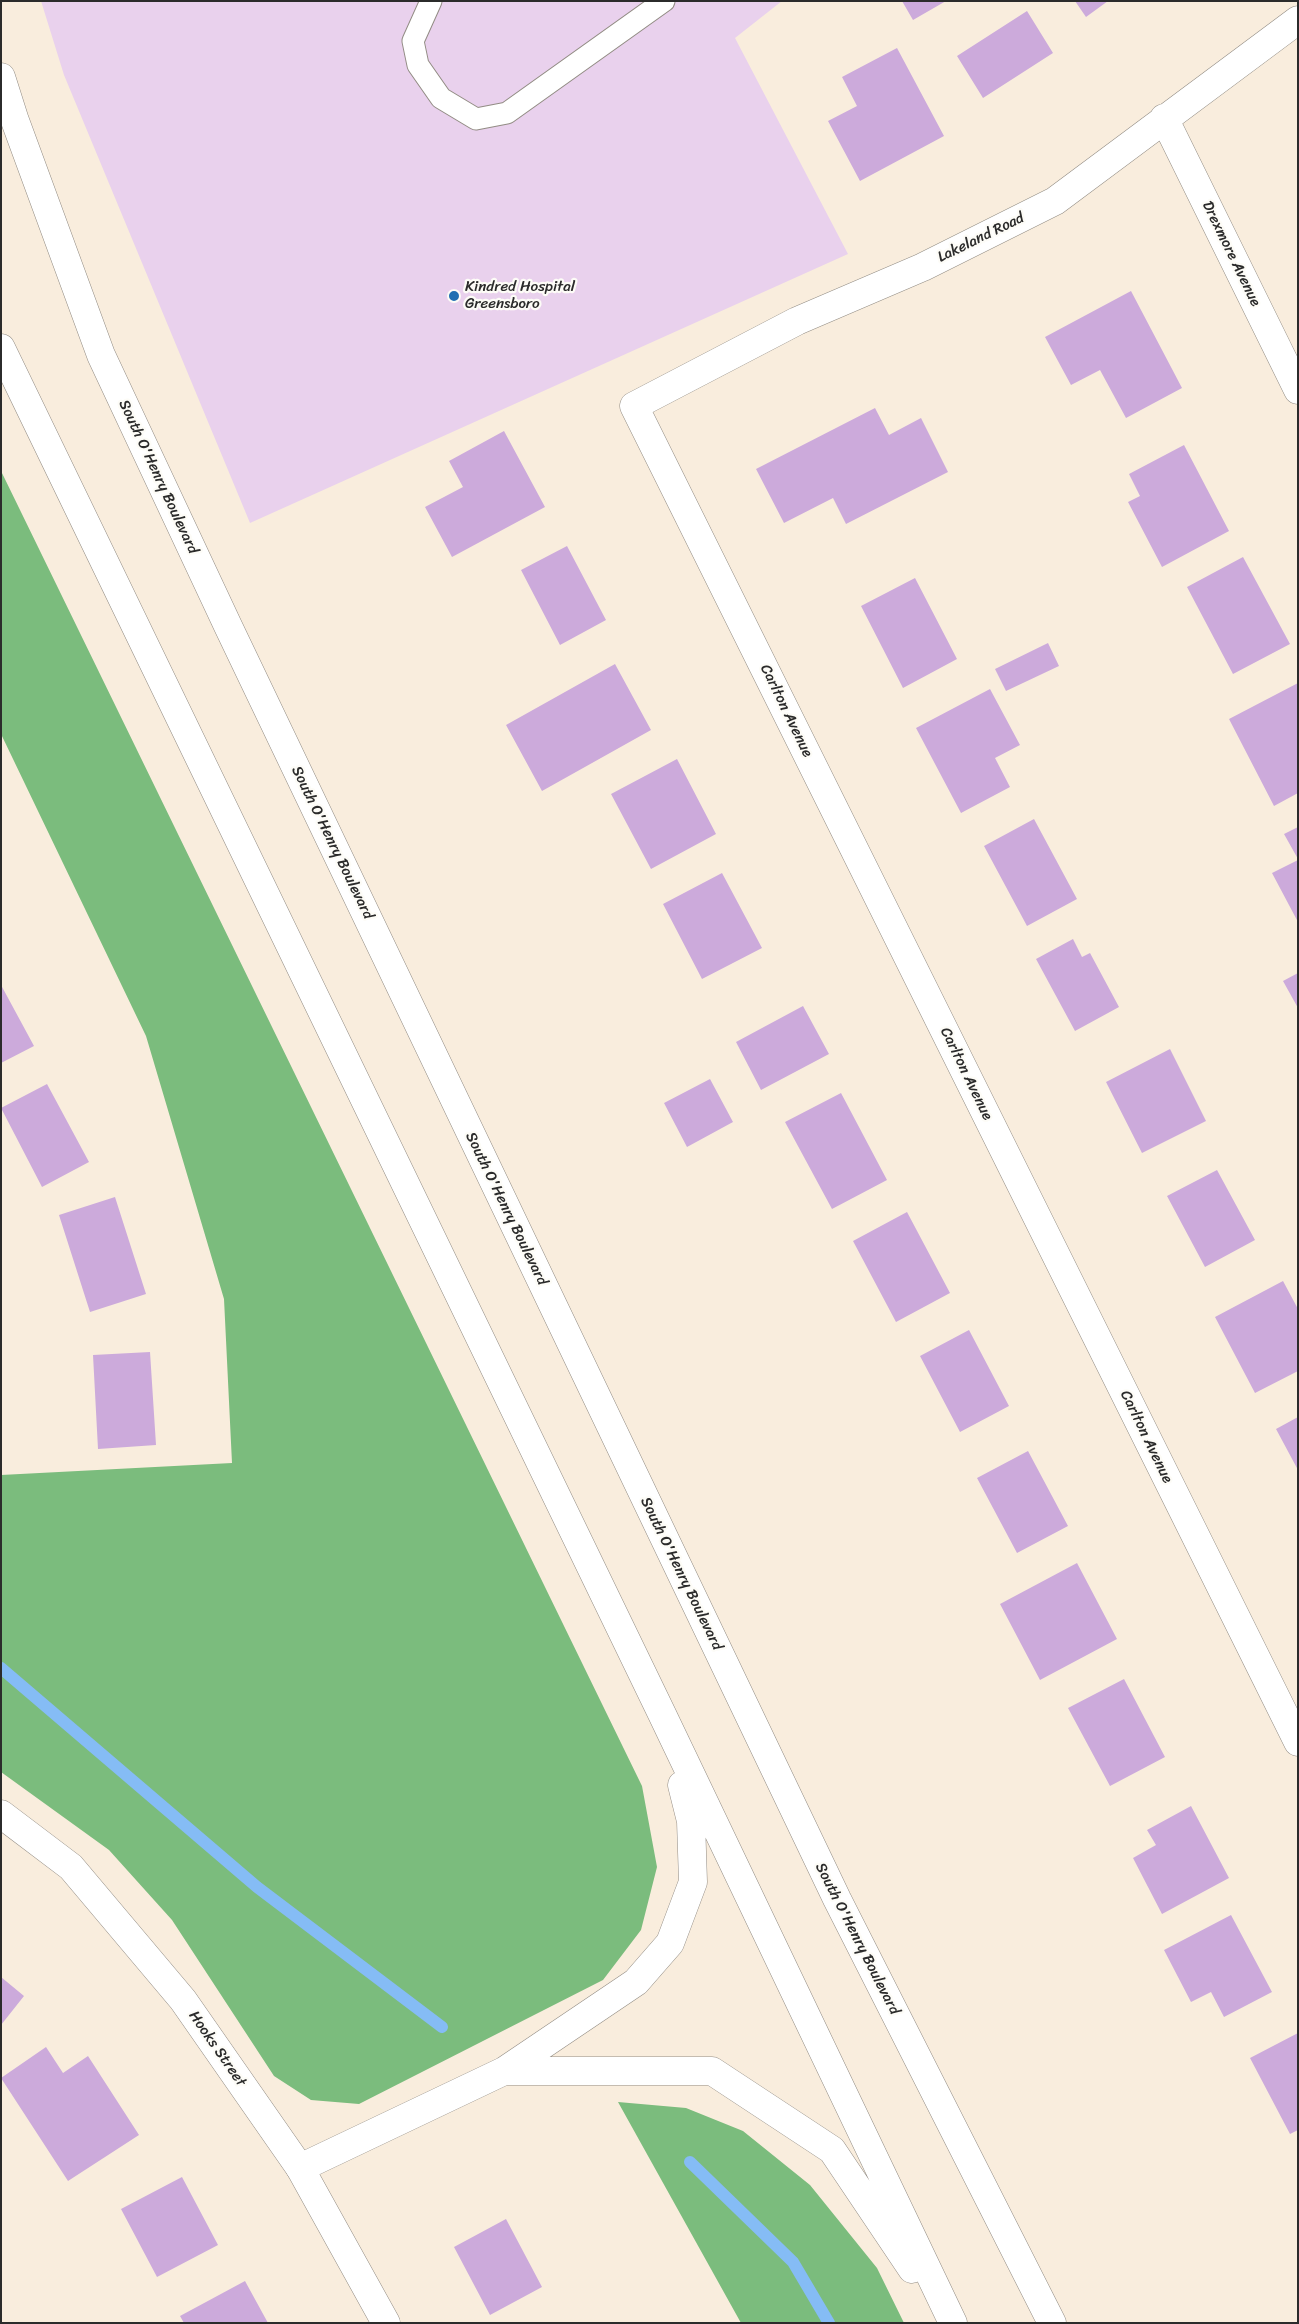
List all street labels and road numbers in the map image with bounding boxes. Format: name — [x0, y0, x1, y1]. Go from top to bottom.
street label: Drexmore Avenue — [1198, 198, 1264, 310]
street label: Lakeland Road — [935, 209, 1027, 267]
street label: South O'Henry Boulevard — [114, 397, 202, 557]
street label: Carlton Avenue — [756, 662, 816, 760]
street label: South O'Henry Boulevard — [287, 764, 377, 922]
street label: Carlton Avenue — [936, 1025, 996, 1123]
street label: South O'Henry Boulevard — [461, 1130, 551, 1288]
street label: Carlton Avenue — [1116, 1388, 1176, 1486]
street label: South O'Henry Boulevard — [636, 1495, 726, 1653]
street label: South O'Henry Boulevard — [811, 1860, 903, 2018]
street label: Hooks Street — [184, 2008, 250, 2090]

